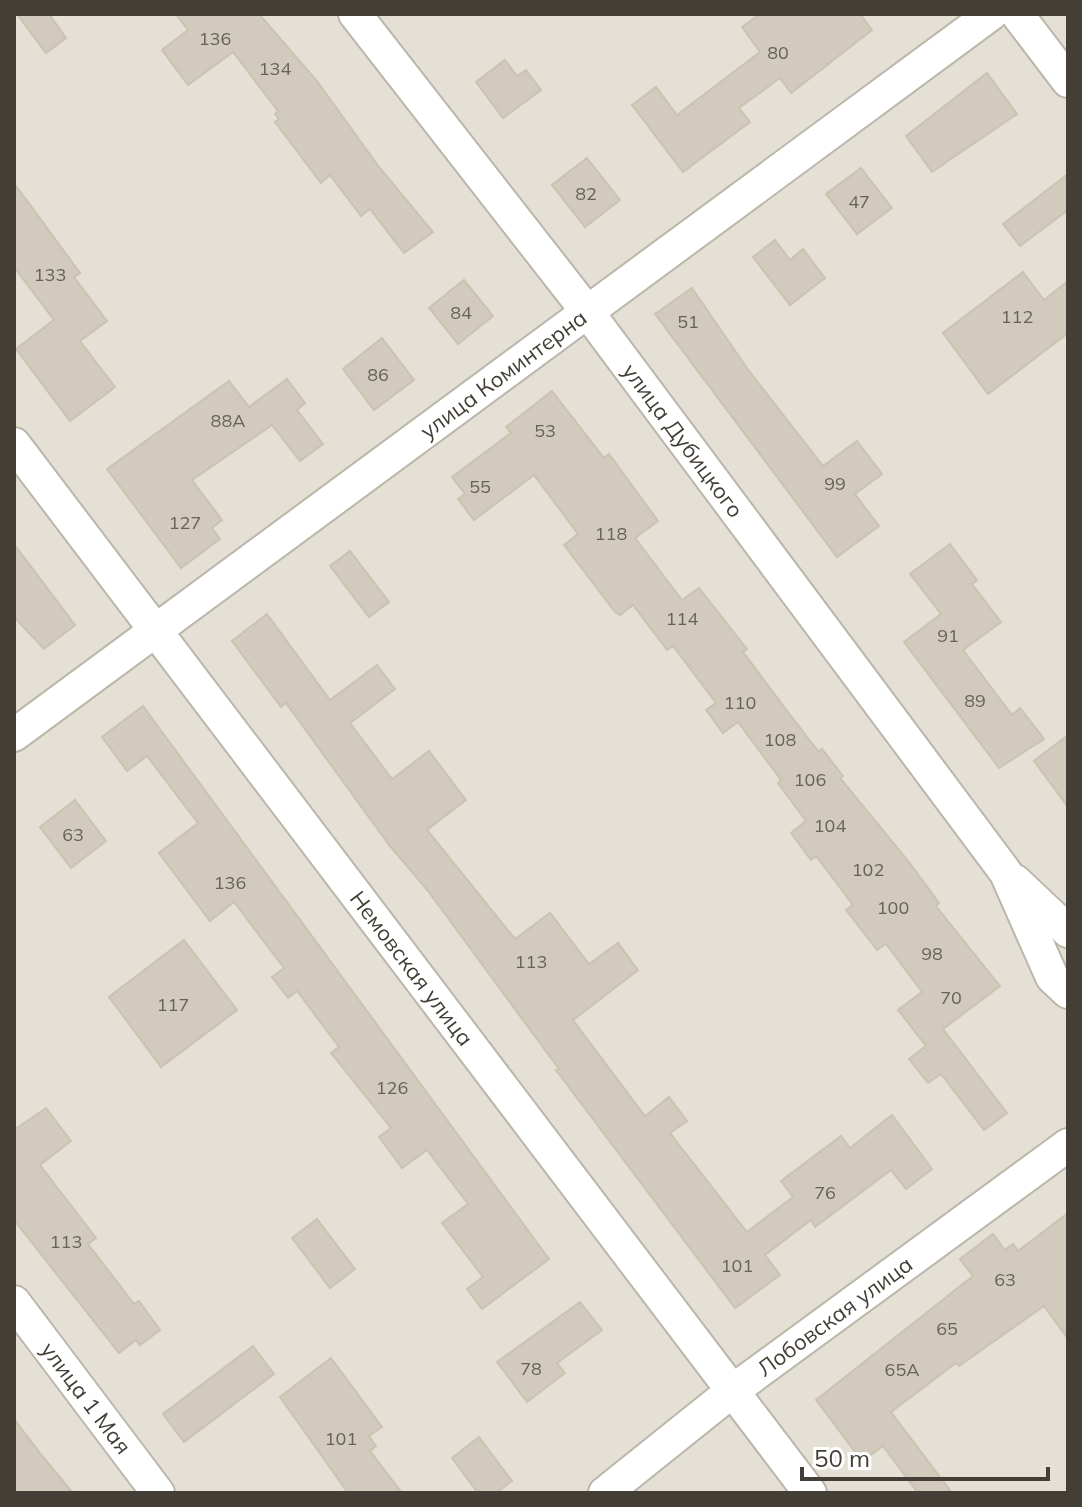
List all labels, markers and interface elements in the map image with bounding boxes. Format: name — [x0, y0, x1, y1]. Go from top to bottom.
house number: 136 — [199, 27, 231, 50]
house number: 80 — [767, 41, 789, 64]
house number: 134 — [259, 57, 291, 80]
house number: 82 — [575, 182, 597, 205]
house number: 47 — [848, 190, 870, 213]
house number: 133 — [34, 263, 66, 286]
house number: 84 — [450, 301, 472, 324]
street label: улица Коминтерна — [414, 303, 592, 445]
house number: 112 — [1001, 305, 1033, 328]
house number: 51 — [677, 310, 699, 333]
street label: улица Дубицкого — [616, 358, 750, 523]
house number: 86 — [367, 363, 389, 386]
house number: 88А — [211, 409, 245, 432]
house number: 53 — [534, 419, 556, 442]
house number: 99 — [824, 472, 846, 495]
house number: 55 — [469, 475, 491, 498]
house number: 127 — [169, 511, 201, 534]
house number: 118 — [595, 522, 627, 545]
house number: 114 — [666, 607, 698, 630]
house number: 91 — [937, 624, 959, 647]
house number: 89 — [964, 689, 986, 712]
house number: 110 — [724, 691, 756, 714]
house number: 108 — [764, 728, 796, 751]
house number: 106 — [794, 768, 826, 791]
house number: 104 — [814, 814, 846, 837]
house number: 63 — [62, 823, 84, 846]
house number: 102 — [852, 858, 884, 881]
house number: 136 — [214, 871, 246, 894]
street label: Немовская улица — [344, 885, 480, 1051]
house number: 100 — [877, 896, 909, 919]
house number: 98 — [921, 942, 943, 965]
house number: 113 — [515, 950, 547, 973]
house number: 70 — [940, 986, 962, 1009]
house number: 117 — [157, 993, 189, 1016]
house number: 126 — [376, 1076, 408, 1099]
house number: 76 — [814, 1181, 836, 1204]
house number: 113 — [50, 1230, 82, 1253]
street label: Лобовская улица — [751, 1250, 918, 1382]
house number: 101 — [721, 1254, 753, 1277]
house number: 63 — [994, 1268, 1016, 1291]
house number: 65 — [936, 1317, 958, 1340]
street label: улица 1 Мая — [35, 1336, 138, 1459]
house number: 78 — [520, 1357, 542, 1380]
house number: 65А — [885, 1358, 919, 1381]
house number: 101 — [325, 1427, 357, 1450]
scale bar — [802, 1431, 1048, 1481]
text: 50 m — [814, 1443, 870, 1473]

